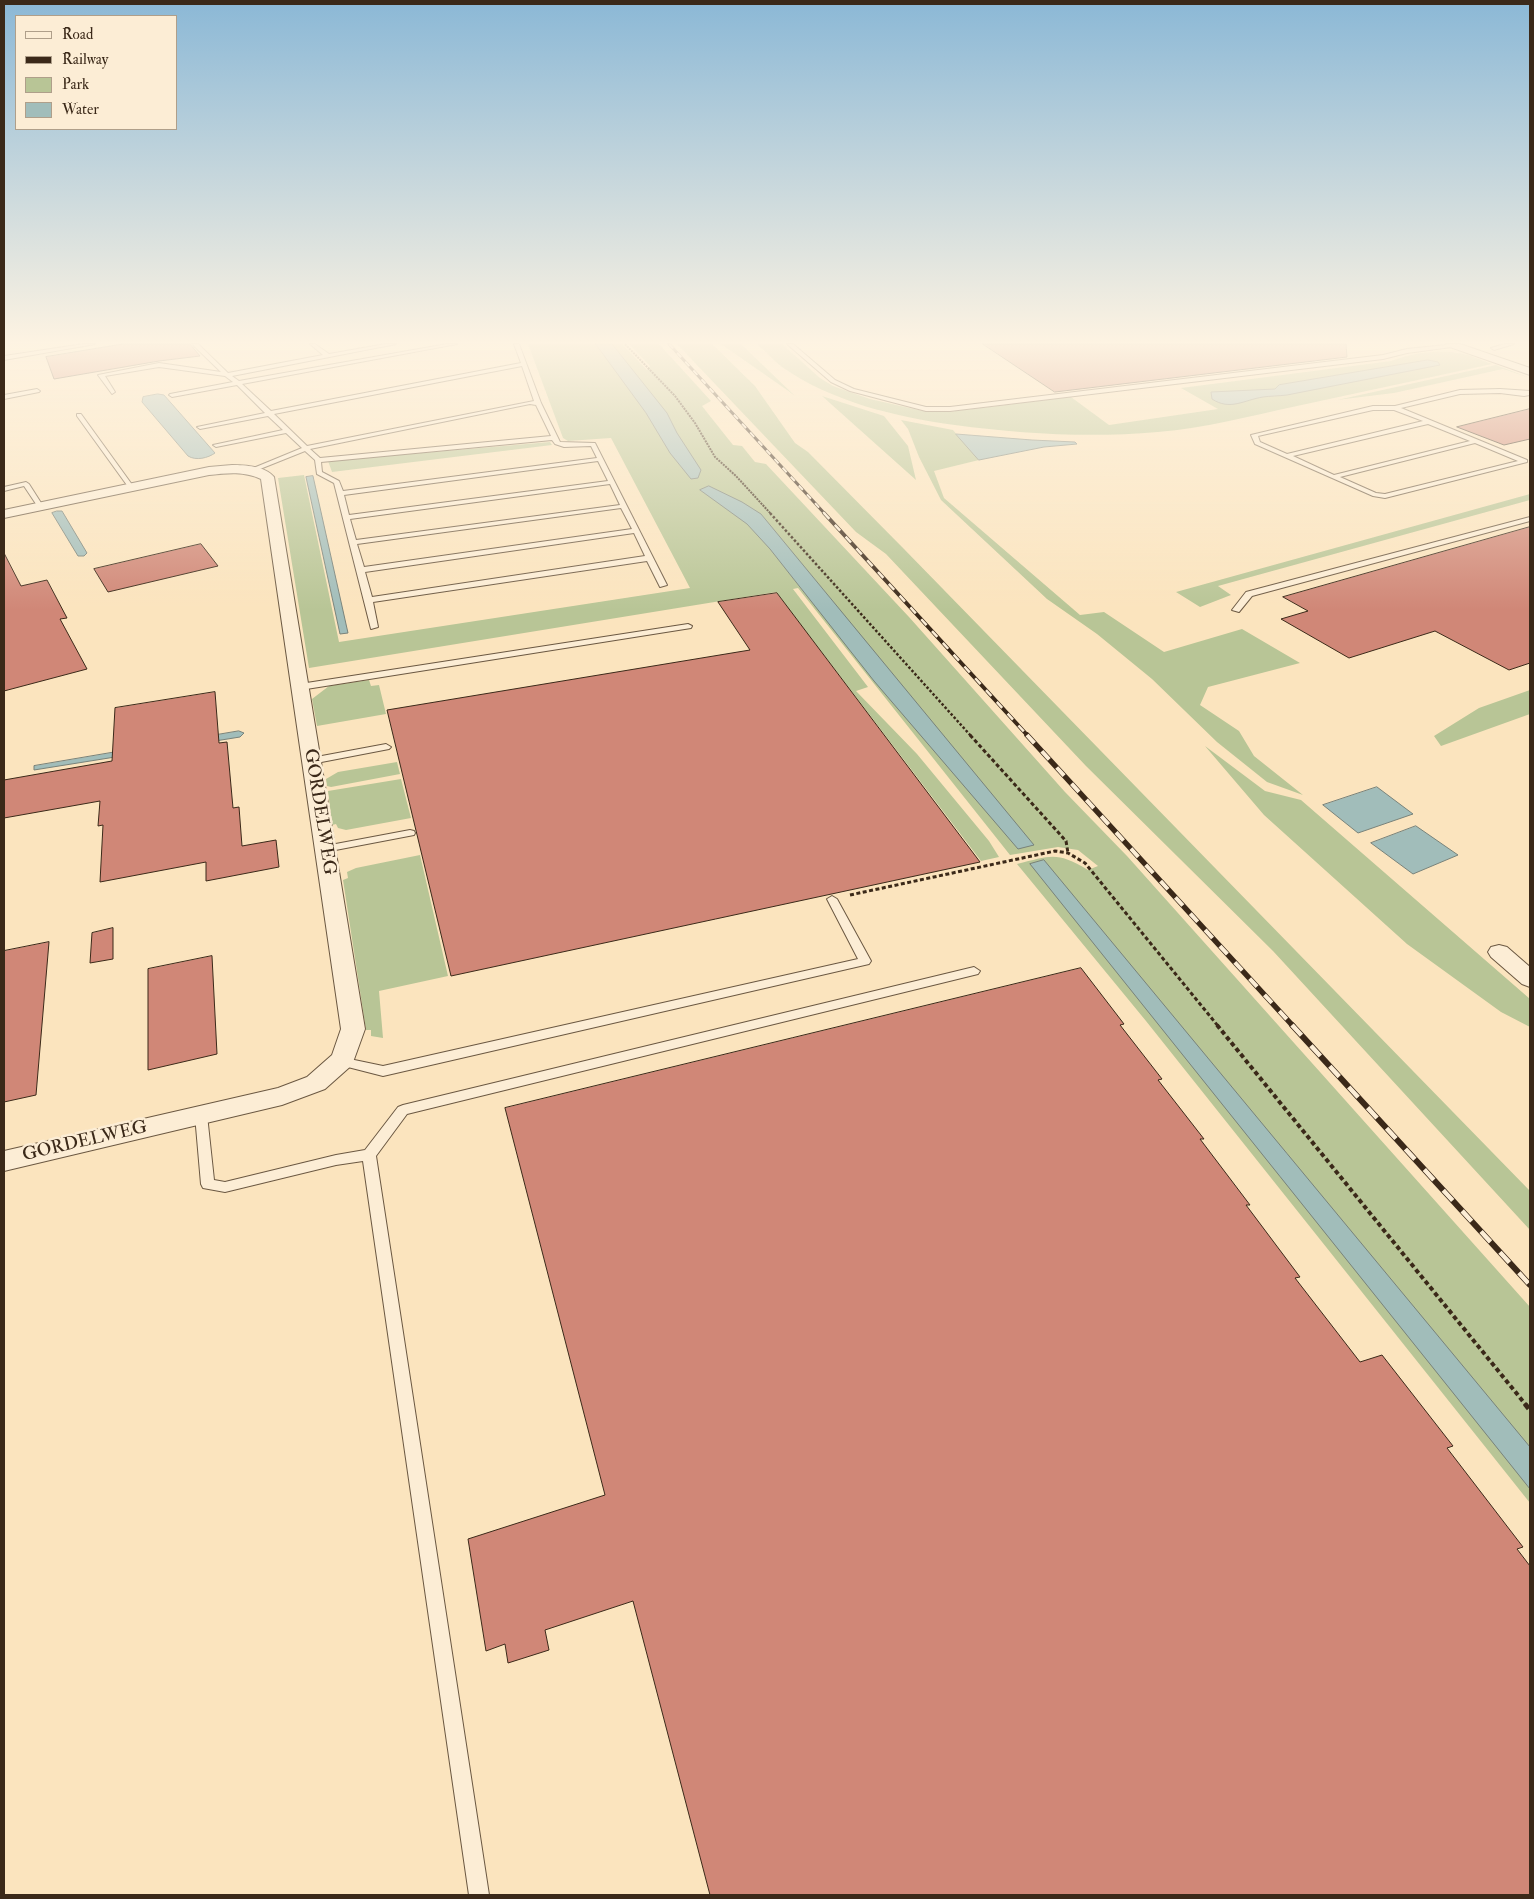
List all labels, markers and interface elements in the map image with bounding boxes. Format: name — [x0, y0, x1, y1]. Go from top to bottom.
legend — [15, 15, 178, 130]
text: Road — [62, 25, 93, 44]
text: Railway — [62, 50, 108, 69]
text: Park — [62, 75, 89, 94]
text: Water — [62, 100, 99, 119]
street label: GORDELWEG — [298, 747, 340, 877]
street label: GORDELWEG — [20, 1117, 150, 1167]

